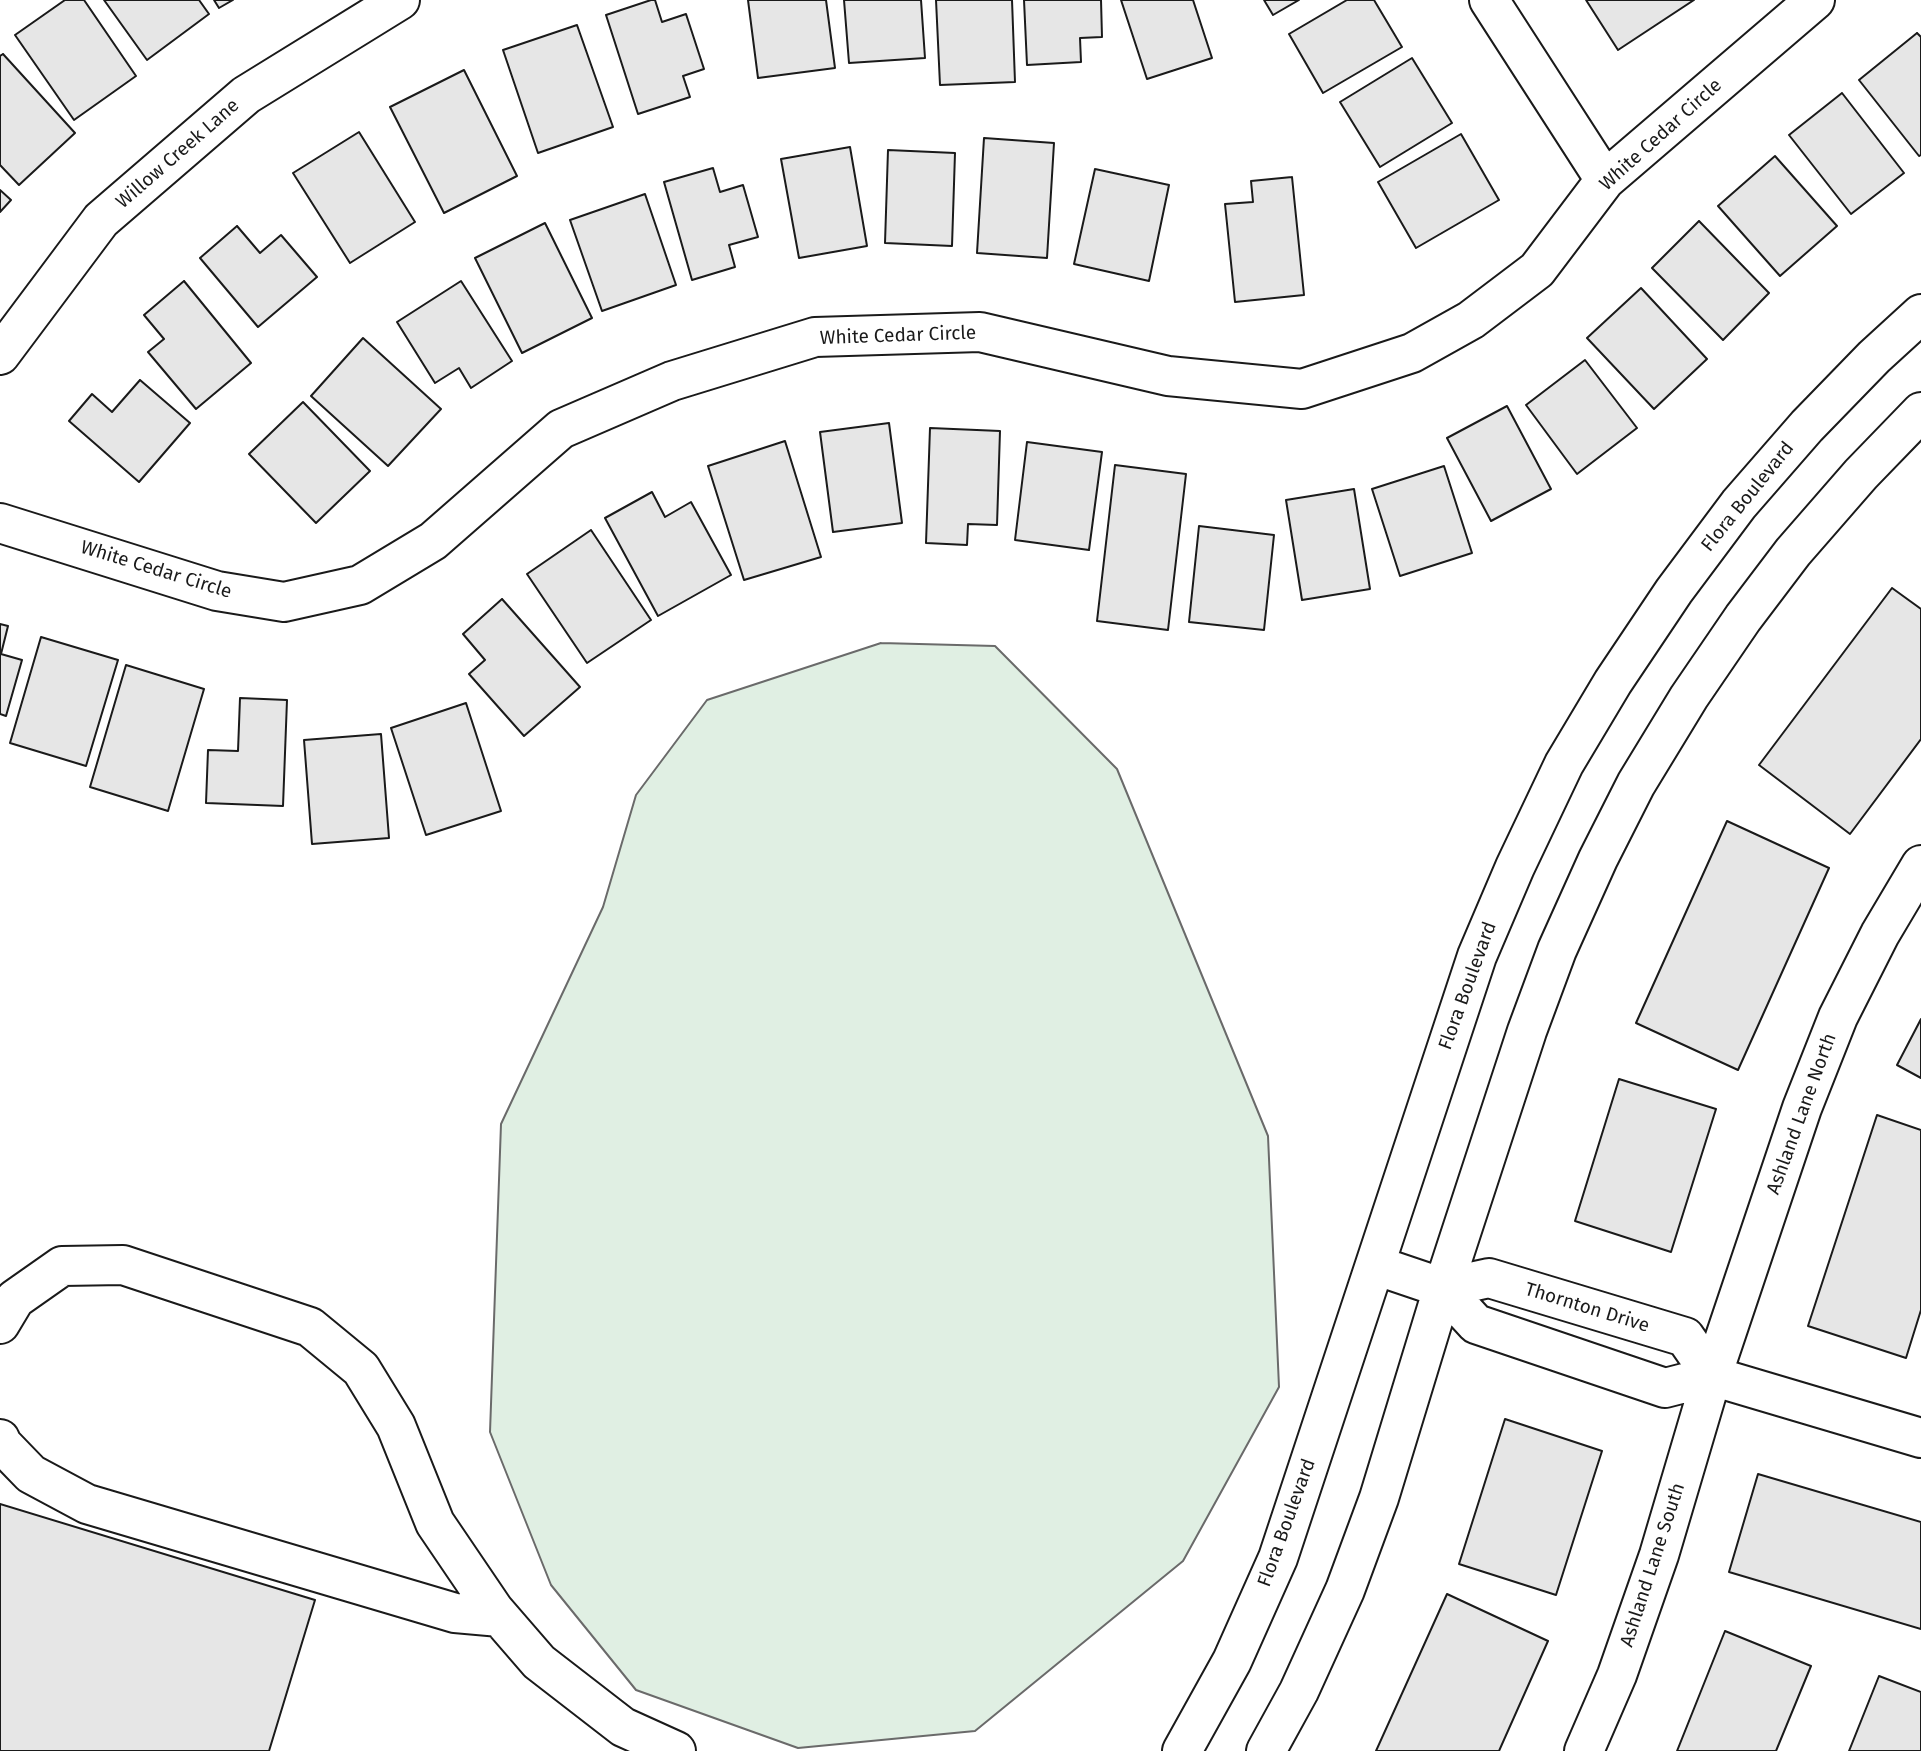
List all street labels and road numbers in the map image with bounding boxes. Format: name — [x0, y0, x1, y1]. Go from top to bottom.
street label: White Cedar Circle — [1595, 74, 1727, 196]
street label: Willow Creek Lane — [112, 94, 244, 214]
street label: White Cedar Circle — [819, 322, 977, 350]
street label: Flora Boulevard — [1697, 437, 1799, 557]
street label: White Cedar Circle — [78, 536, 234, 604]
street label: Flora Boulevard — [1434, 919, 1502, 1053]
street label: Ashland Lane North — [1762, 1030, 1842, 1198]
street label: Thornton Drive — [1522, 1278, 1652, 1338]
street label: Flora Boulevard — [1253, 1456, 1321, 1590]
street label: Ashland Lane South — [1616, 1480, 1690, 1650]

